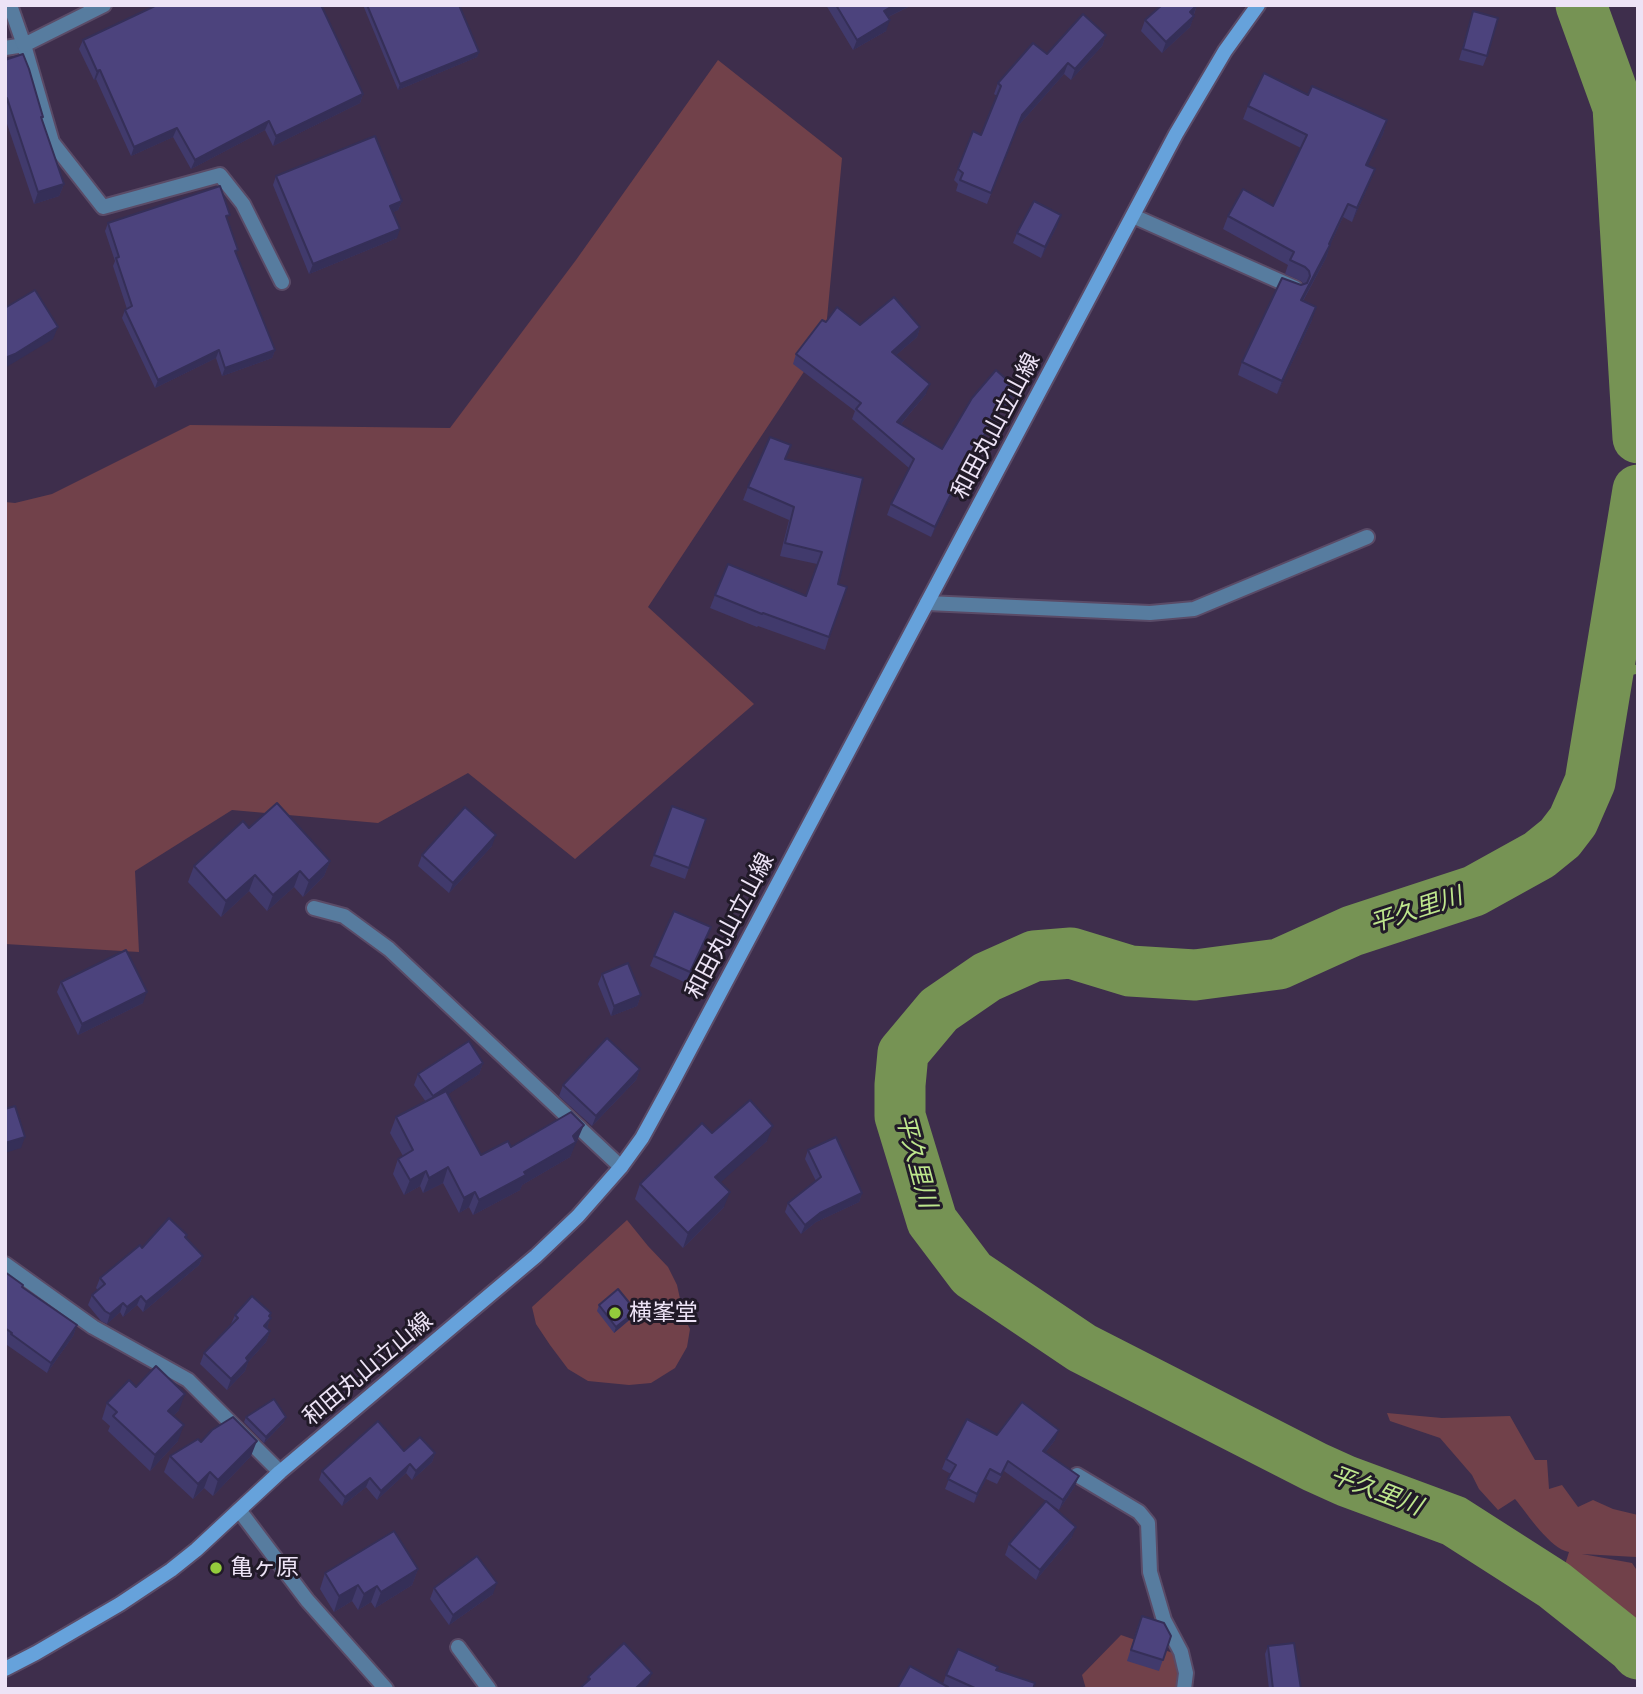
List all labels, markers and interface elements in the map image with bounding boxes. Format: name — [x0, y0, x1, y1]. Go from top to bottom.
street label: 和田丸山立山線 — [946, 348, 1046, 504]
street label: 和田丸山立山線 — [680, 848, 780, 1004]
water label: 平久里川 — [1366, 881, 1466, 939]
water label: 平久里川 — [890, 1111, 942, 1211]
place label: 横峯堂 — [629, 1299, 698, 1327]
marker: 横峯堂 — [607, 1305, 623, 1321]
street label: 和田丸山立山線 — [297, 1307, 439, 1431]
water label: 平久里川 — [1326, 1460, 1426, 1522]
place label: 亀ヶ原 — [230, 1554, 299, 1582]
marker: 亀ヶ原 — [208, 1560, 224, 1576]

